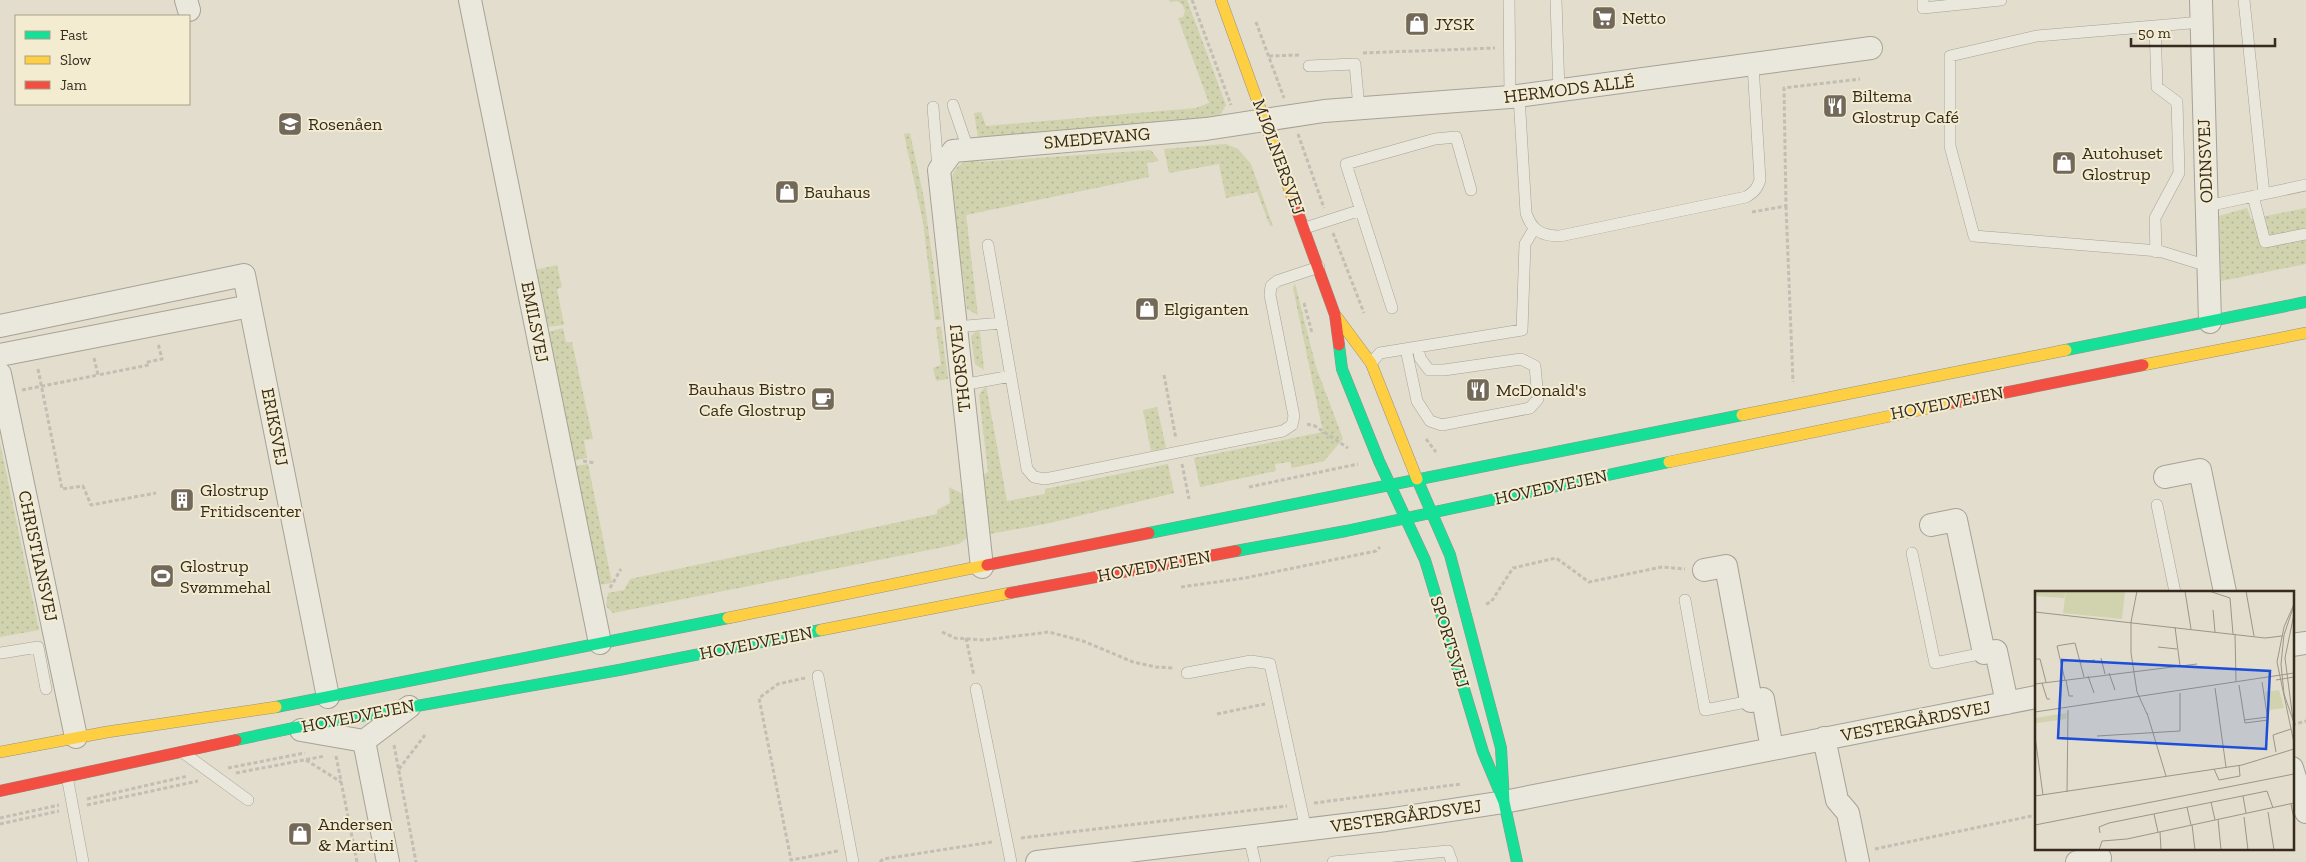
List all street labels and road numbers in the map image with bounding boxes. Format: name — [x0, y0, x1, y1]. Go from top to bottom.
street label: HERMODS ALLÉ — [1502, 70, 1636, 108]
street label: MJØLNERSVEJ — [1248, 96, 1310, 218]
street label: ODINSVEJ — [2193, 118, 2217, 204]
street label: SMEDEVANG — [1043, 122, 1151, 154]
street label: EMILSVEJ — [516, 280, 554, 364]
street label: THORSVEJ — [944, 323, 976, 413]
street label: HOVEDVEJEN — [1889, 381, 2005, 425]
street label: ERIKSVEJ — [257, 386, 293, 468]
street label: HOVEDVEJEN — [1493, 464, 1609, 510]
street label: CHRISTIANSVEJ — [13, 488, 63, 624]
street label: HOVEDVEJEN — [1096, 545, 1212, 587]
street label: SPORTSVEJ — [1426, 593, 1474, 691]
street label: HOVEDVEJEN — [698, 621, 814, 665]
street label: HOVEDVEJEN — [300, 694, 416, 738]
street label: VESTERGÅRDSVEJ — [1838, 696, 1993, 747]
street label: VESTERGÅRDSVEJ — [1328, 795, 1483, 838]

